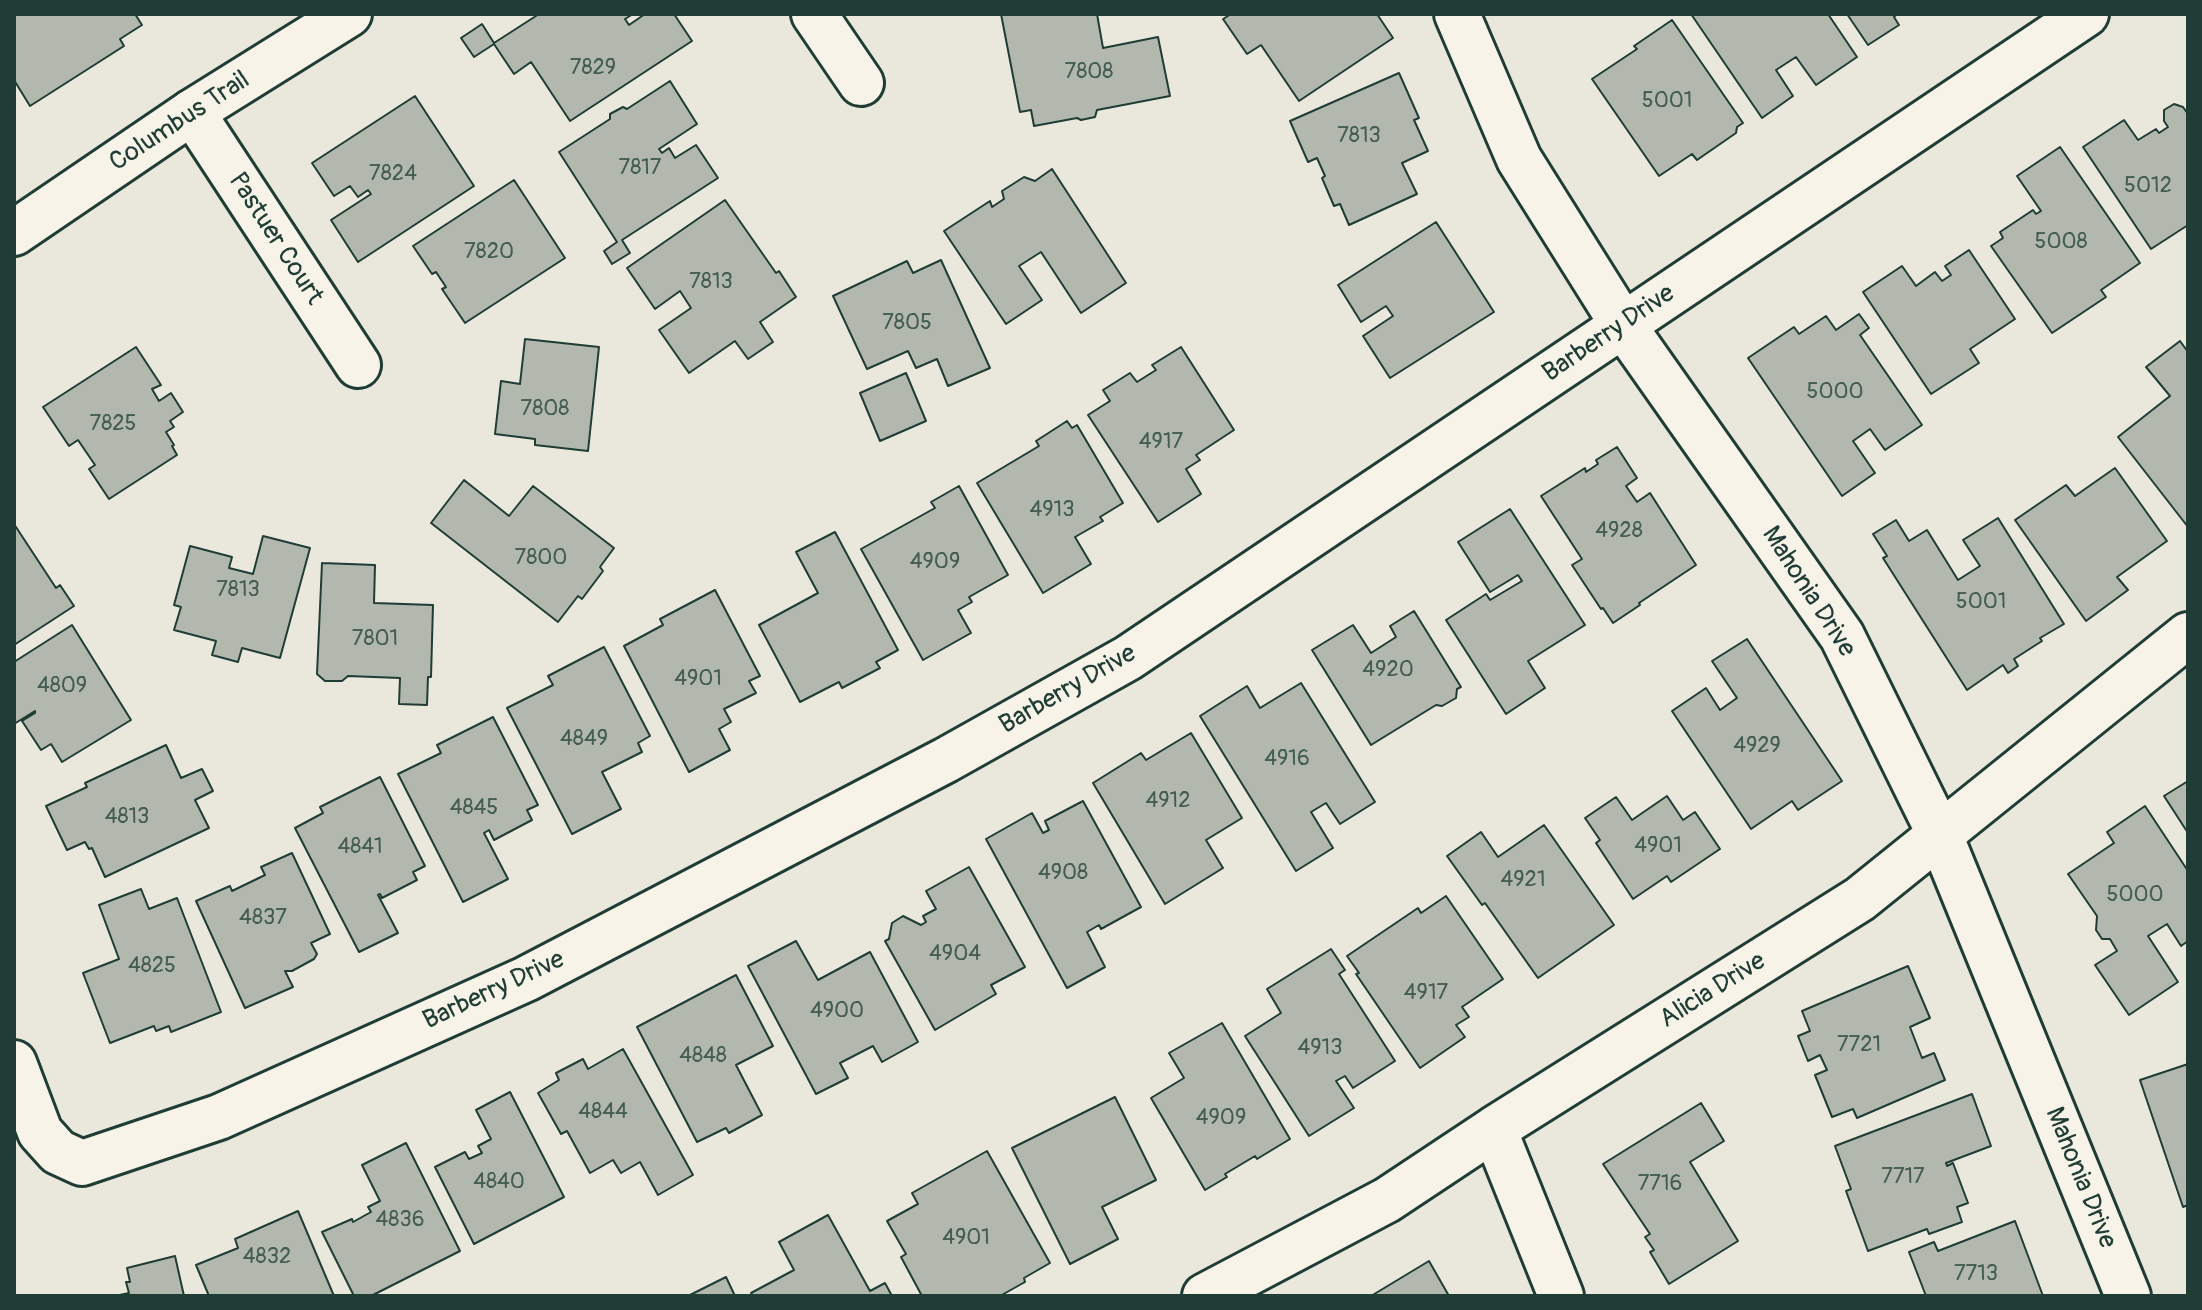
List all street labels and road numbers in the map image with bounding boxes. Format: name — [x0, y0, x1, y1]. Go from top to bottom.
street label: Columbus Trail — [104, 65, 256, 179]
street label: Pastuer Court — [221, 167, 329, 311]
street label: Barberry Drive — [1537, 278, 1681, 390]
street label: Mahonia Drive — [1754, 521, 1862, 663]
street label: Barberry Drive — [994, 638, 1142, 742]
street label: Barberry Drive — [418, 945, 570, 1037]
street label: Alicia Drive — [1654, 946, 1772, 1036]
street label: Mahonia Drive — [2038, 1103, 2122, 1253]

